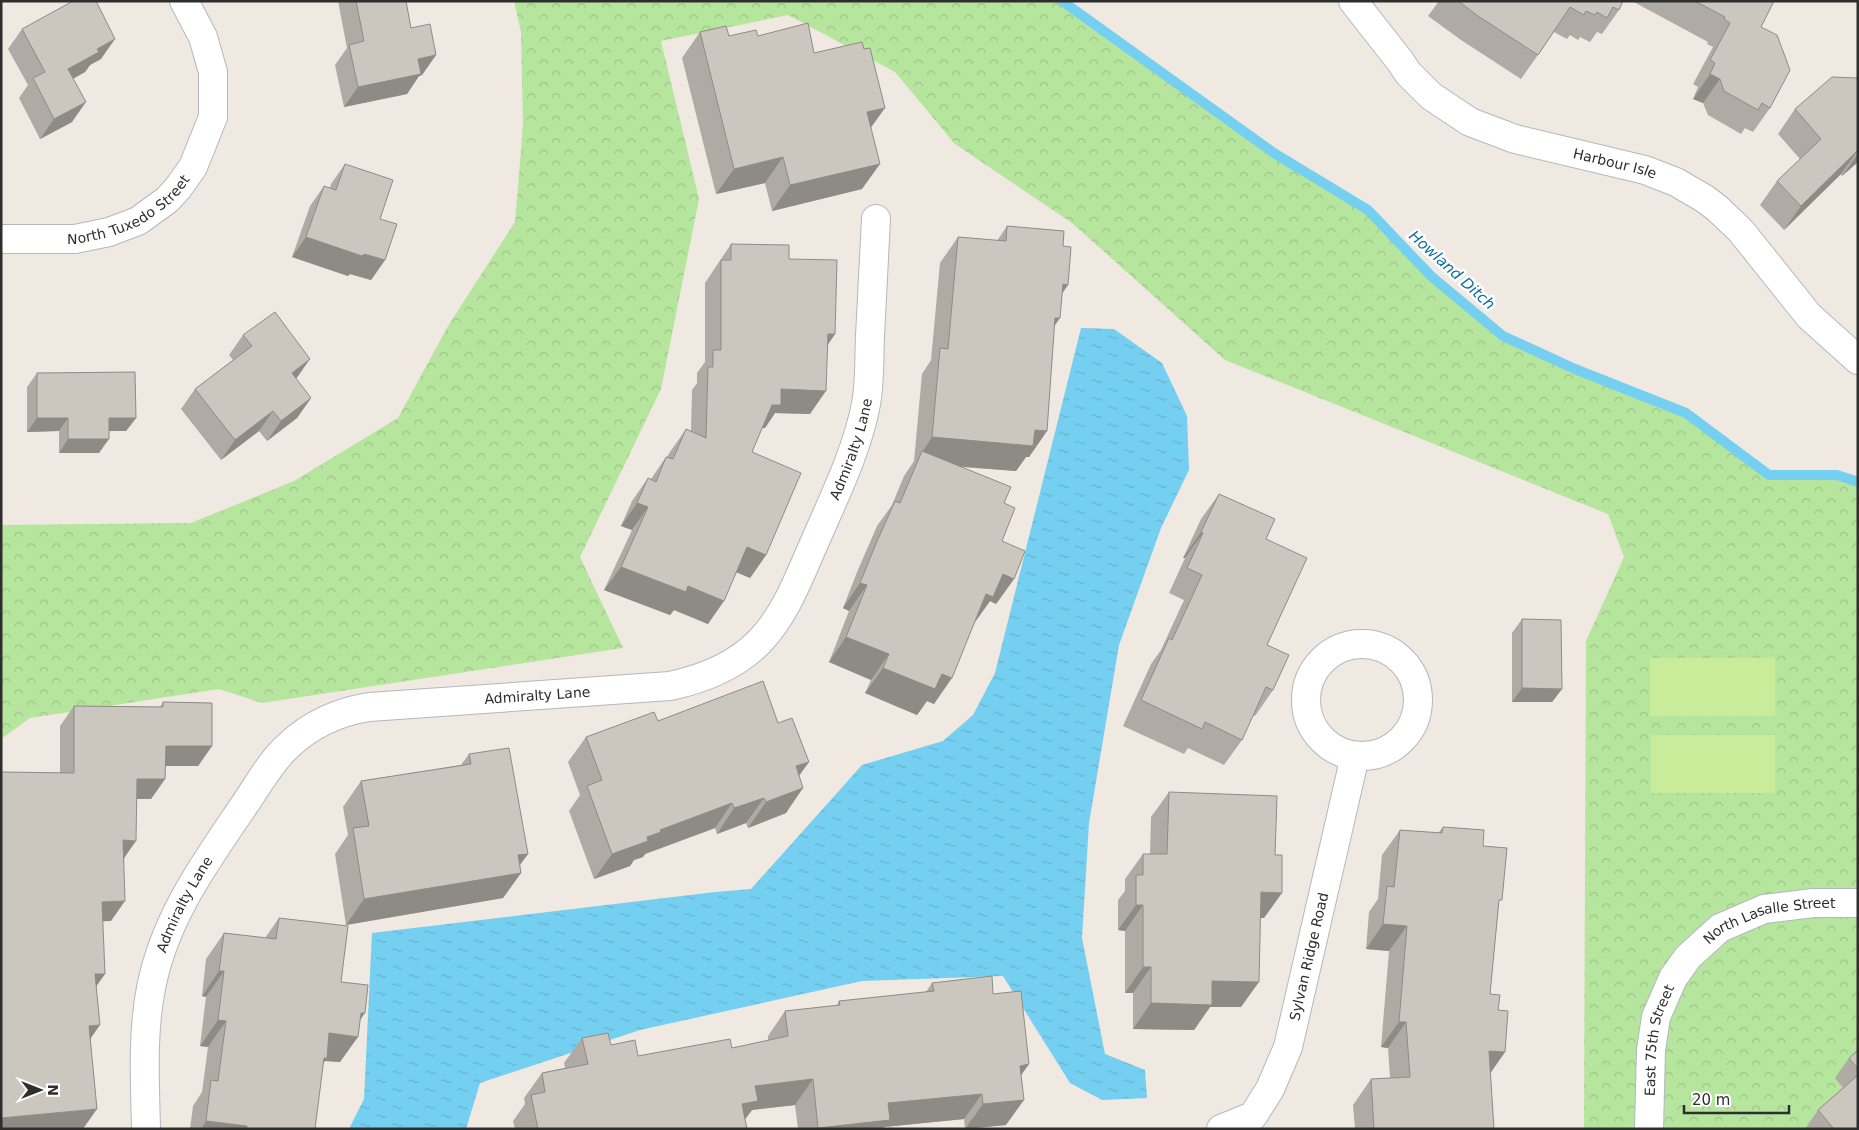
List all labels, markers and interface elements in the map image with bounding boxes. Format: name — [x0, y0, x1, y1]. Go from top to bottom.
street label: Harbour Isle — [1572, 145, 1659, 182]
street label: North Tuxedo Street — [67, 171, 193, 247]
water label: Howland Ditch — [1405, 227, 1499, 313]
street label: Admiralty Lane — [826, 397, 875, 502]
street label: Admiralty Lane — [484, 684, 591, 707]
street label: Admiralty Lane — [153, 853, 216, 954]
street label: Sylvan Ridge Road — [1286, 891, 1331, 1022]
street label: North Lasalle Street — [1700, 895, 1836, 947]
street label: East 75th Street — [1642, 982, 1677, 1096]
north arrow — [15, 1065, 65, 1115]
scale bar — [1684, 1082, 1789, 1114]
text: N — [45, 1084, 61, 1096]
text: 20 m — [1692, 1091, 1730, 1109]

